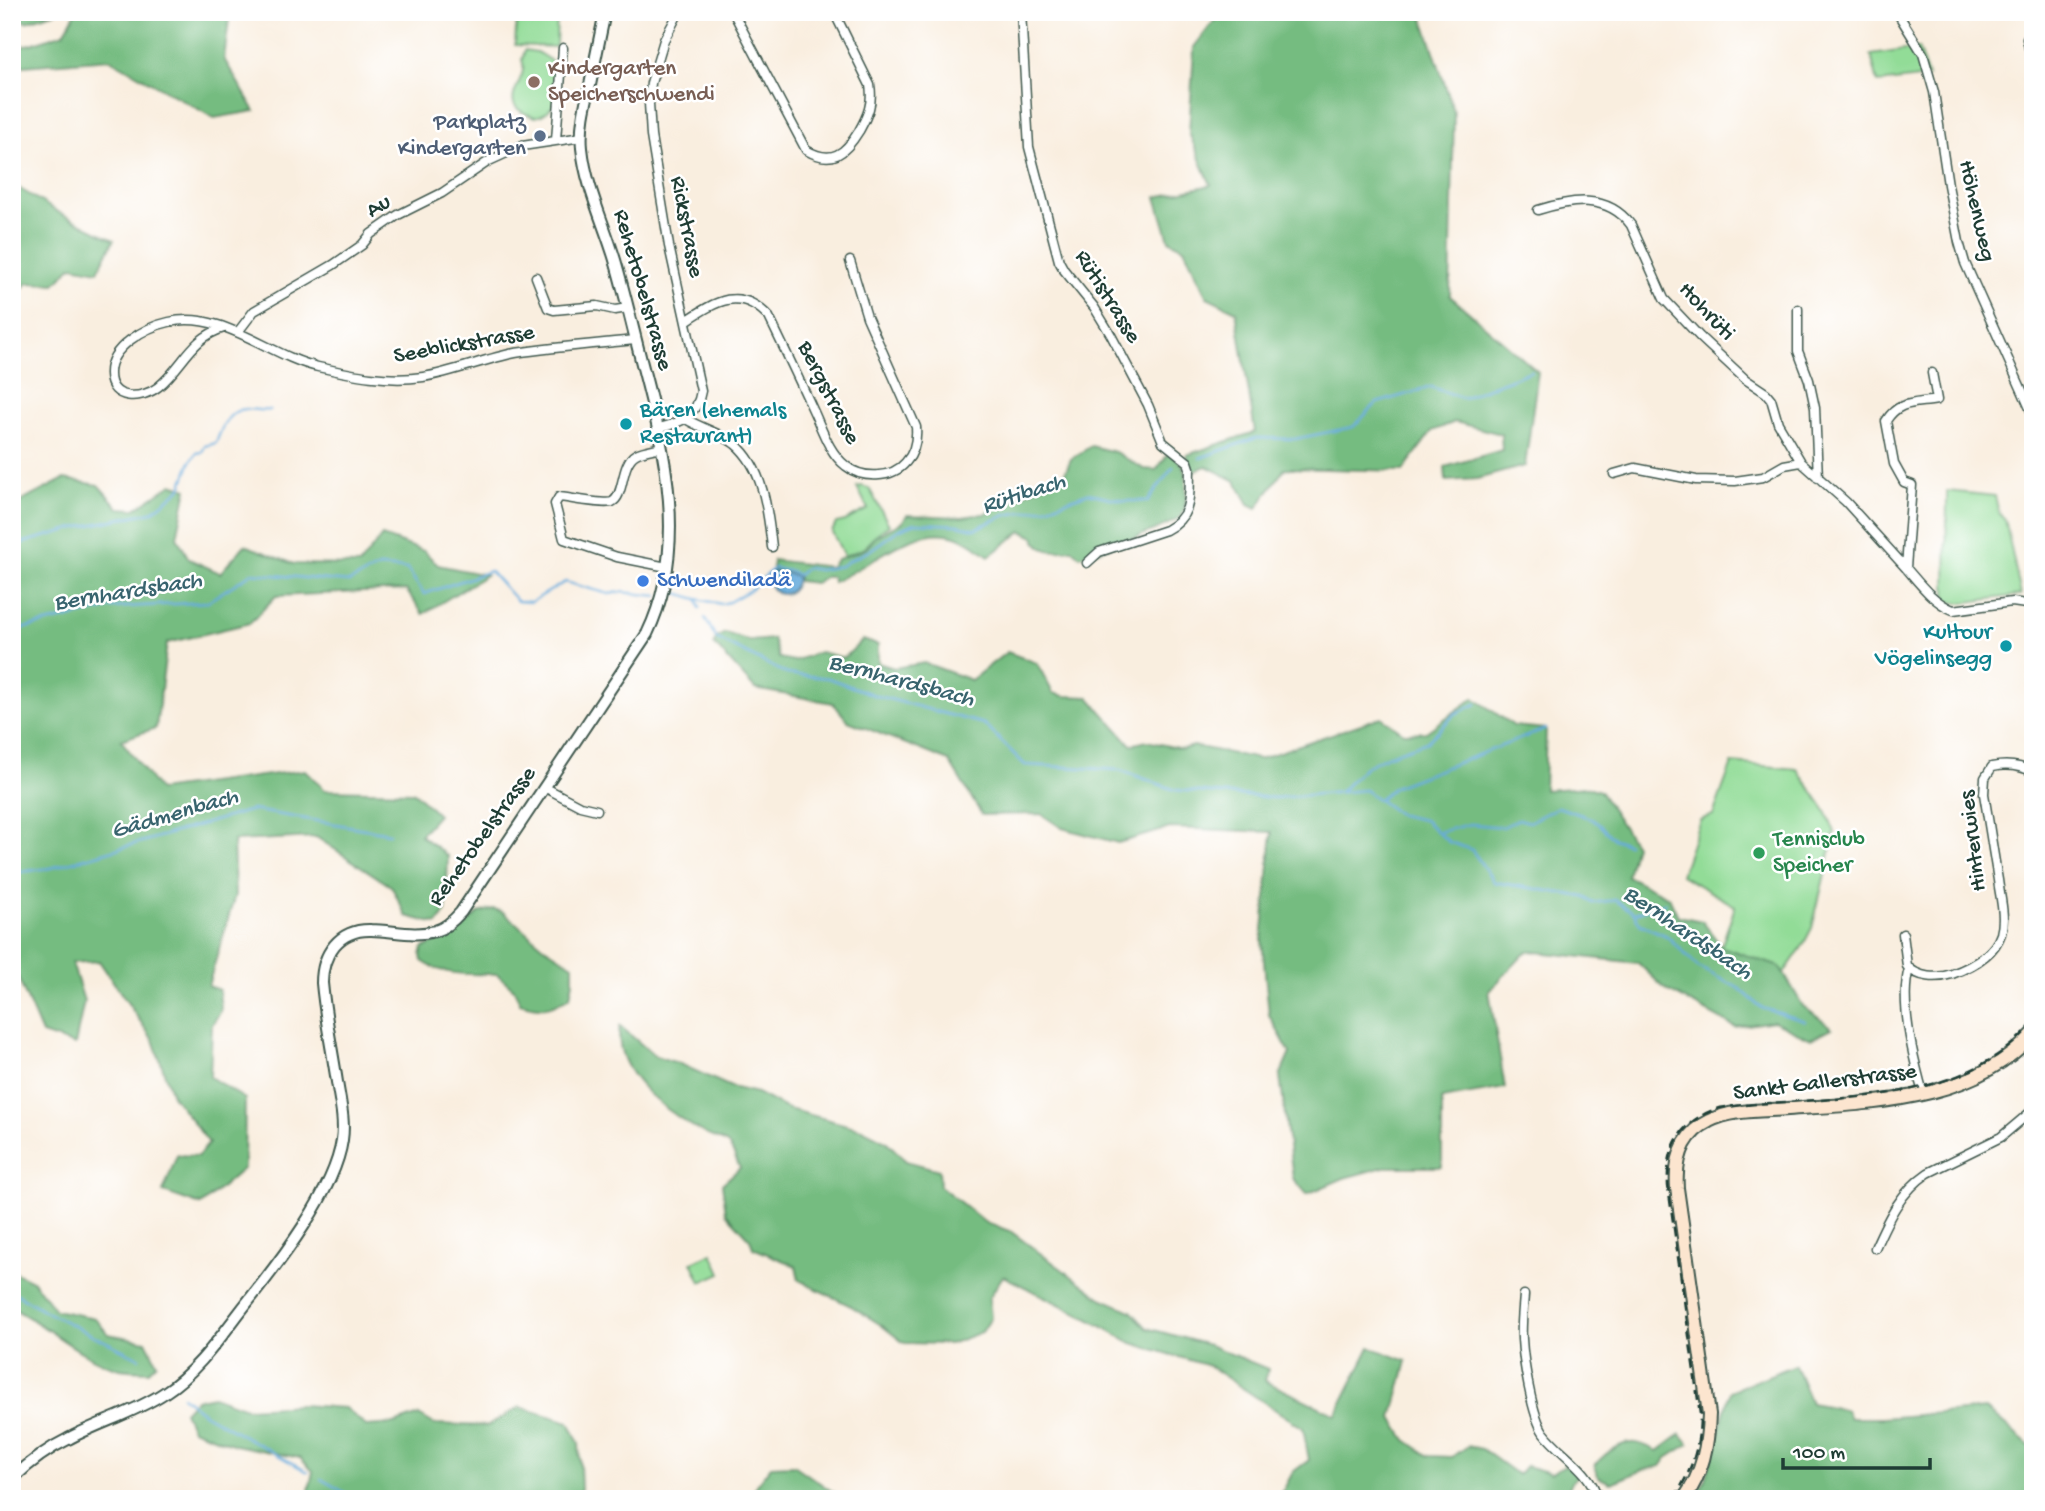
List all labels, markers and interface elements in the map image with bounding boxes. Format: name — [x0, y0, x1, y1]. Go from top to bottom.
place label: Kindergarten Speicherschwendi — [548, 56, 715, 109]
marker: Kindergarten Speicherschwendi — [526, 74, 542, 90]
place label: Parkplatz Kindergarten — [398, 110, 527, 163]
marker: Parkplatz Kindergarten — [532, 128, 548, 144]
street label: Höhenweg — [1951, 158, 2001, 264]
street label: Rickstrasse — [663, 174, 709, 281]
street label: Au — [361, 189, 397, 225]
street label: Rehetobelstrasse — [606, 206, 678, 375]
street label: Rütistrasse — [1068, 245, 1147, 350]
street label: Hohrüti — [1672, 277, 1740, 347]
street label: Seeblickstrasse — [392, 319, 537, 371]
street label: Bergstrasse — [790, 336, 866, 450]
place label: Bären (ehemals Restaurant) — [639, 398, 787, 451]
marker: Bären (ehemals Restaurant) — [618, 416, 634, 432]
water label: Rütibach — [979, 468, 1070, 522]
water label: Bernhardsbach — [52, 567, 205, 619]
place label: Schwendiladä — [657, 568, 792, 595]
marker: Schwendiladä — [635, 573, 651, 589]
place label: Kultour Vögelinsegg — [1874, 620, 1994, 673]
marker: Kultour Vögelinsegg — [1998, 638, 2014, 654]
water label: Bernhardsbach — [825, 649, 978, 716]
street label: Rehetobelstrasse — [423, 761, 543, 912]
water label: Gädmenbach — [108, 783, 243, 847]
street label: Hinterwies — [1954, 788, 1994, 893]
place label: Tennisclub Speicher — [1771, 827, 1865, 880]
marker: Tennisclub Speicher — [1751, 845, 1767, 861]
water label: Bernhardsbach — [1617, 880, 1758, 988]
street label: Sankt Gallerstrasse — [1732, 1058, 1919, 1108]
scale bar — [1783, 1427, 1930, 1471]
text: 100 m — [1792, 1442, 1845, 1467]

